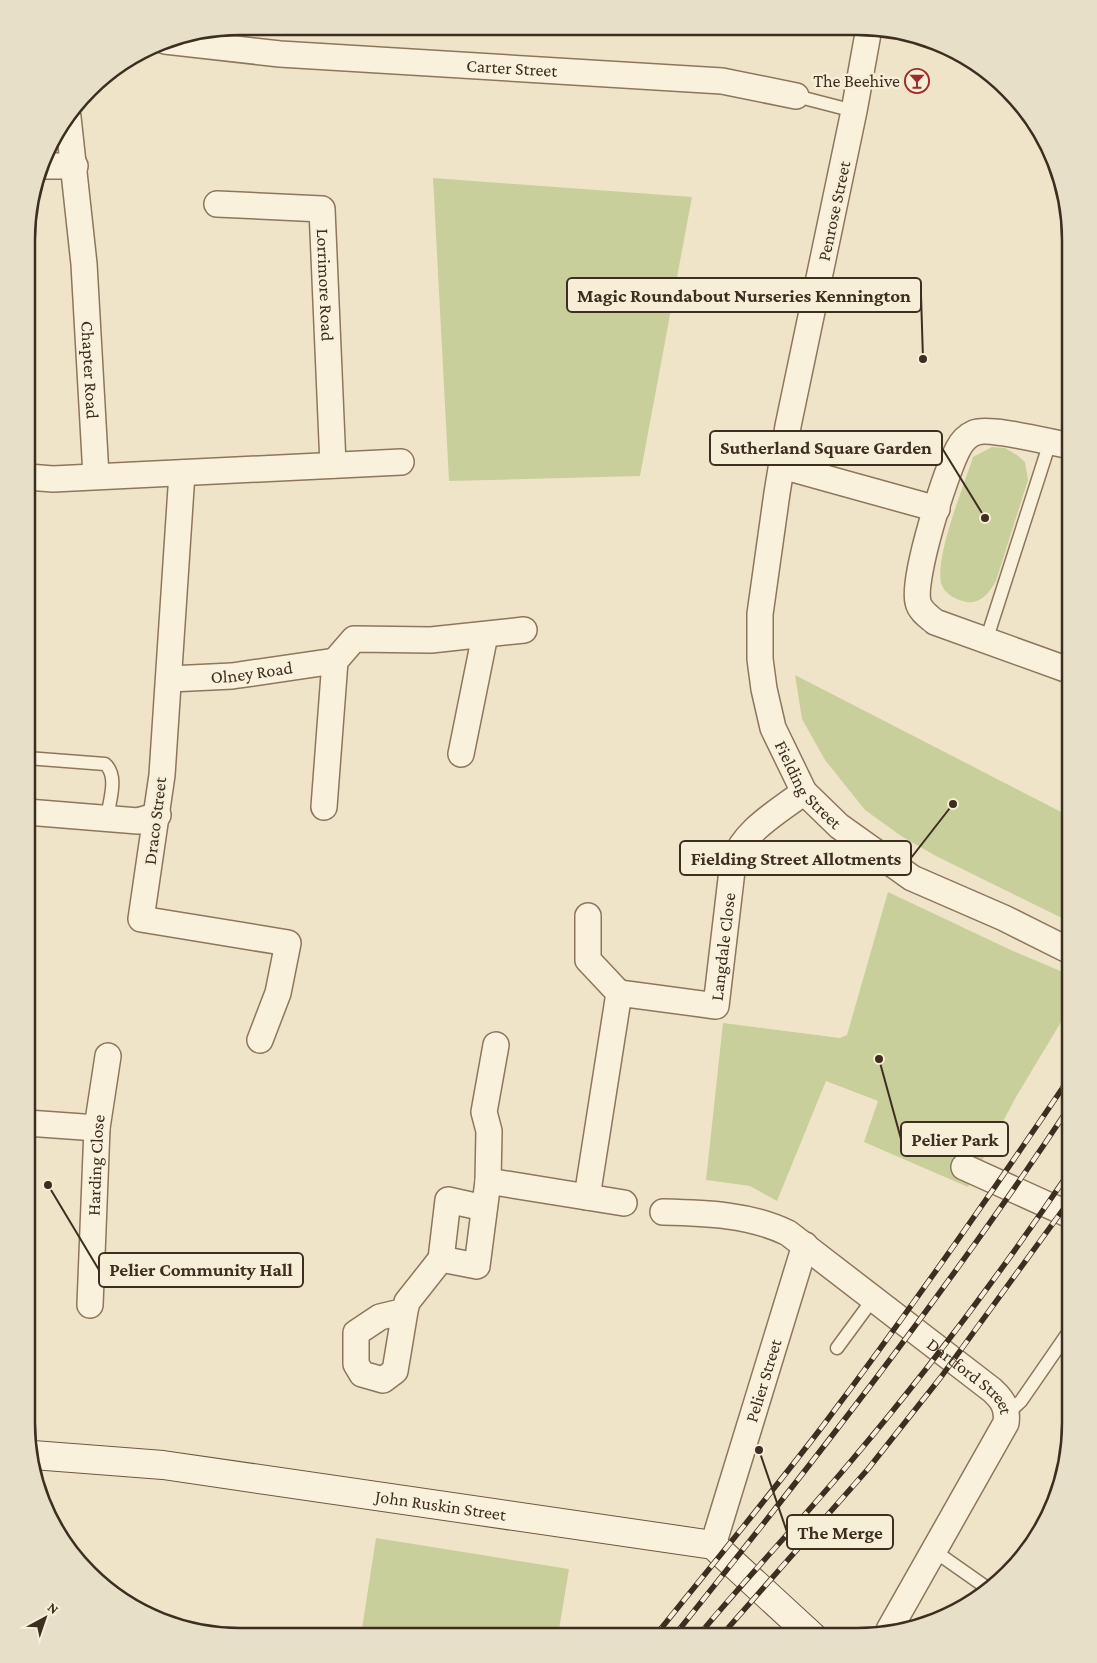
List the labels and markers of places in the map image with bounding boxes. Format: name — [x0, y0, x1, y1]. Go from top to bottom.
bar icon: The Beehive — [904, 68, 930, 94]
place label: The Beehive — [813, 71, 900, 91]
callout: Magic Roundabout Nurseries Kennington — [567, 278, 921, 312]
callout: Sutherland Square Garden — [710, 431, 942, 465]
callout: Fielding Street Allotments — [680, 841, 911, 875]
callout: Pelier Park — [901, 1122, 1008, 1156]
callout: Pelier Community Hall — [99, 1253, 303, 1287]
callout: The Merge — [787, 1515, 893, 1549]

